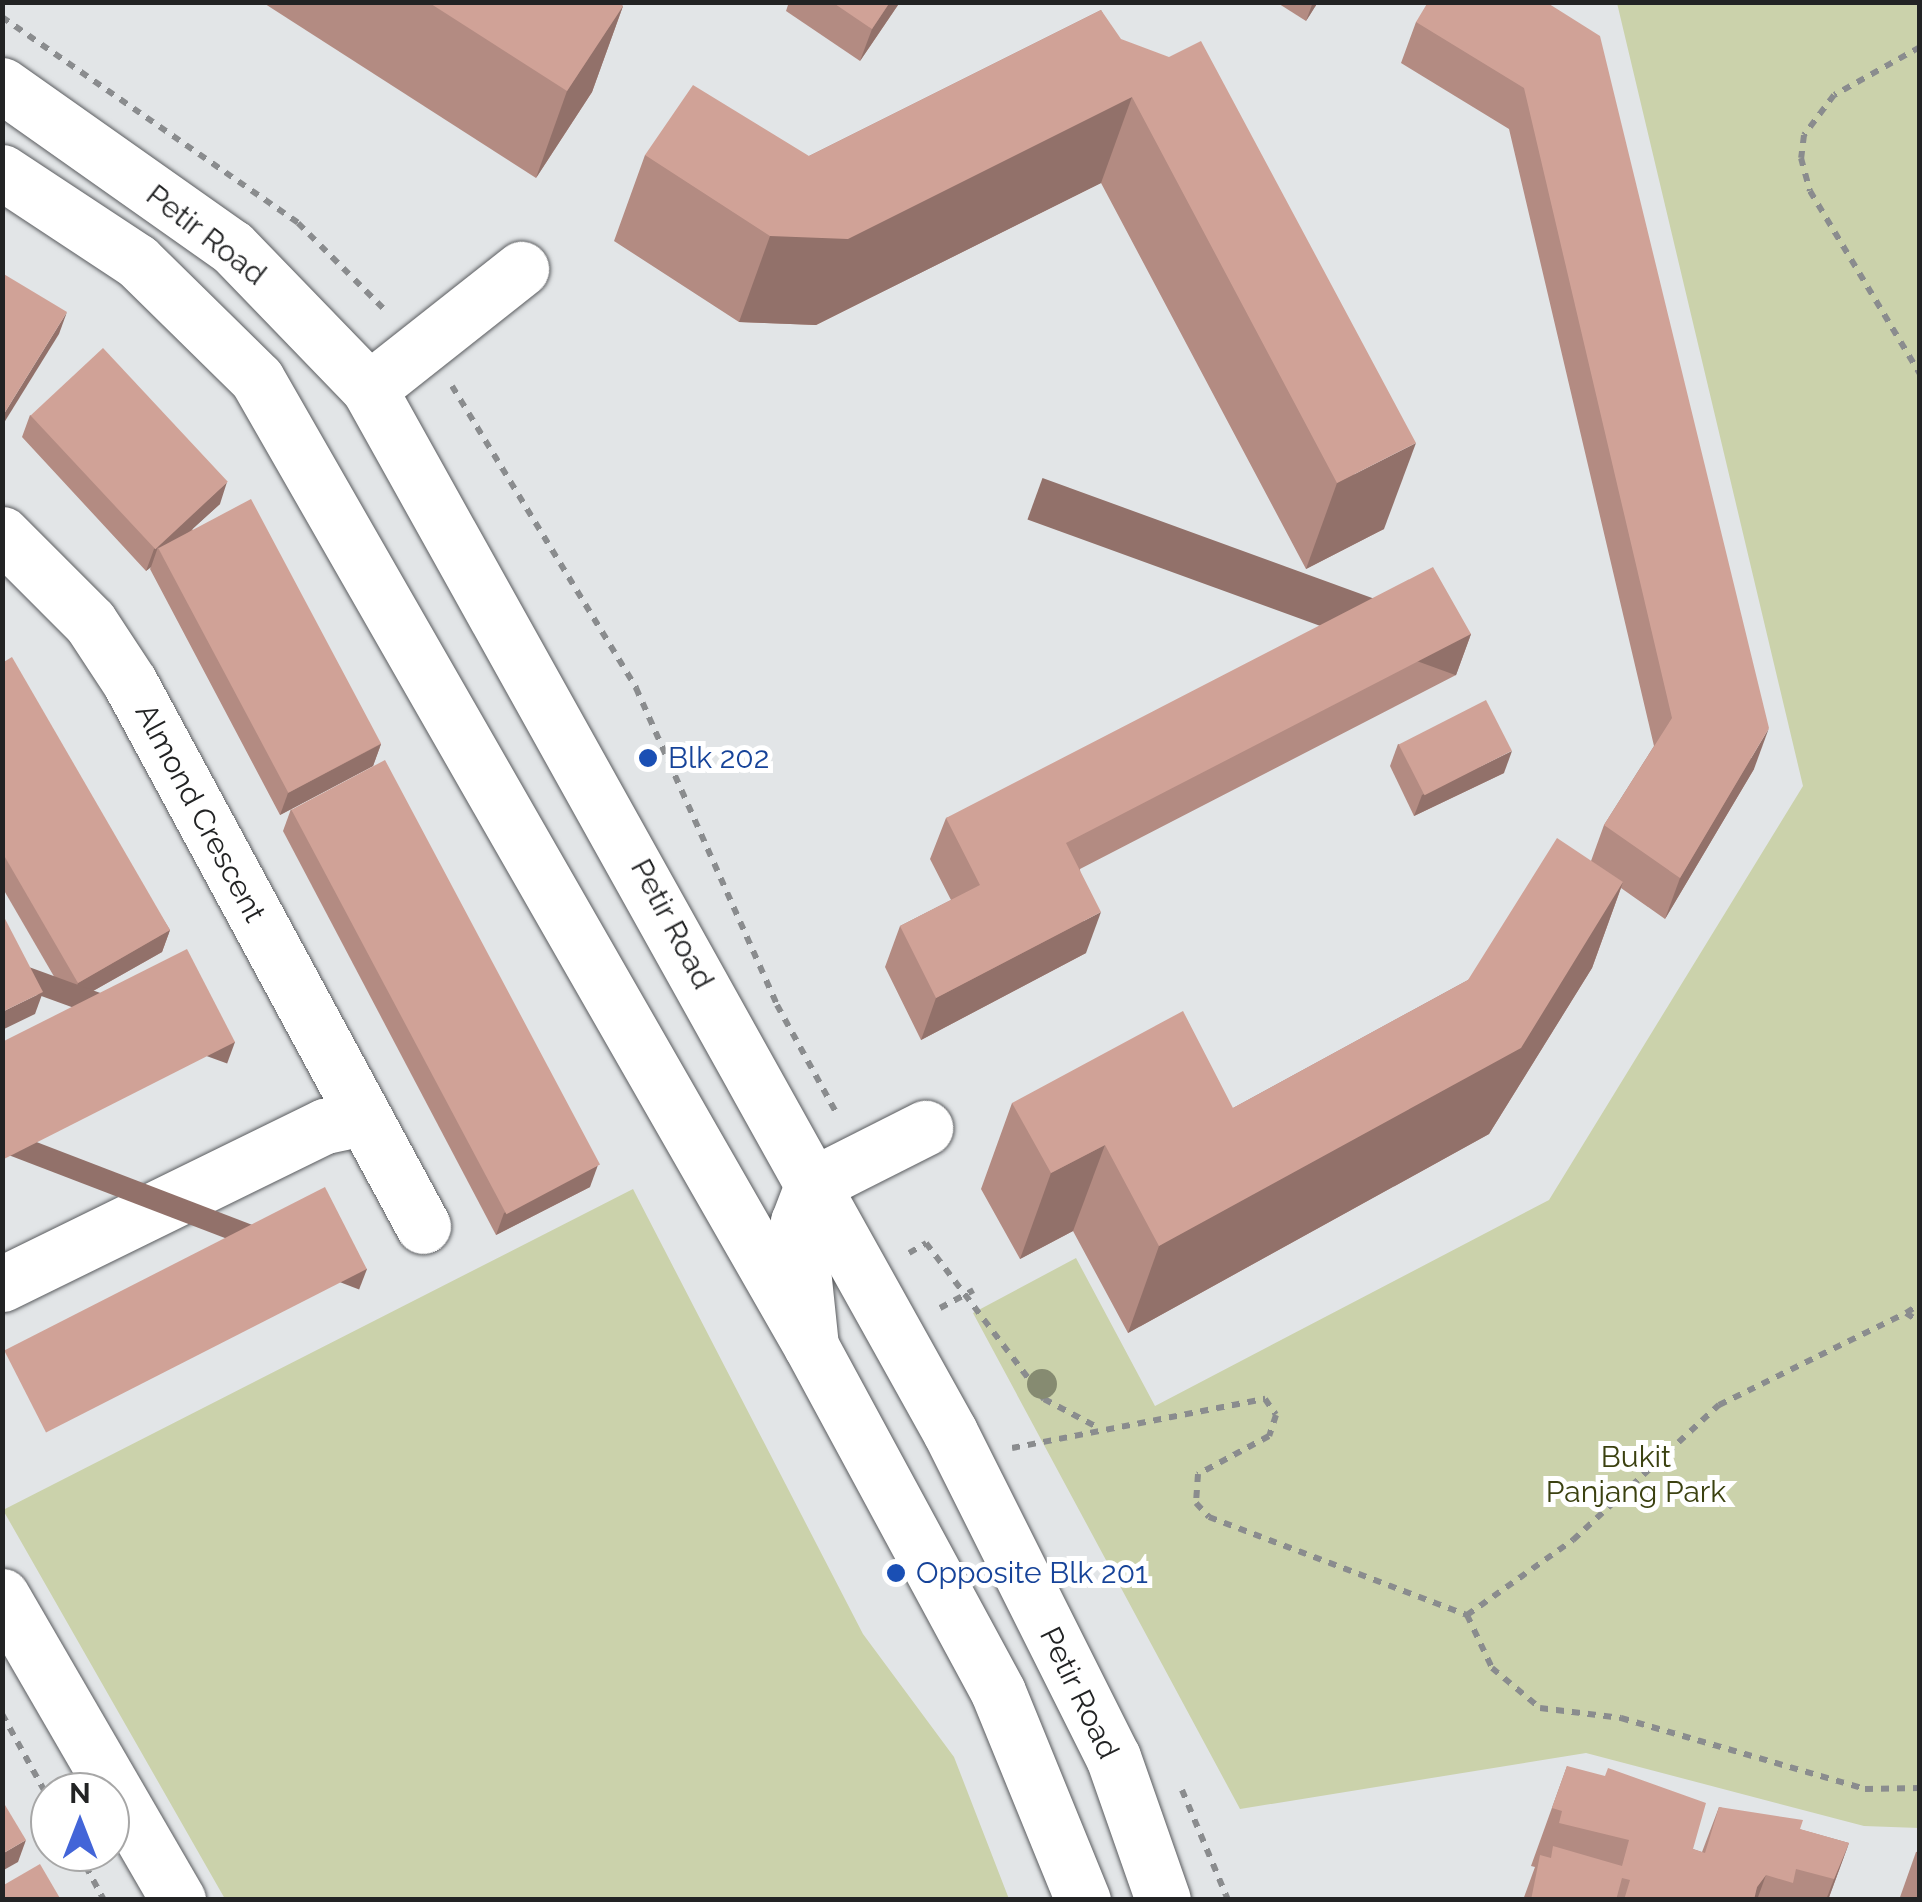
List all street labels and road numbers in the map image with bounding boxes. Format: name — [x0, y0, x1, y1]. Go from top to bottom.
street label: Petir Road — [139, 177, 273, 293]
street label: Almond Crescent — [127, 698, 273, 928]
street label: Petir Road — [623, 853, 721, 995]
street label: Petir Road — [1032, 1621, 1126, 1765]

